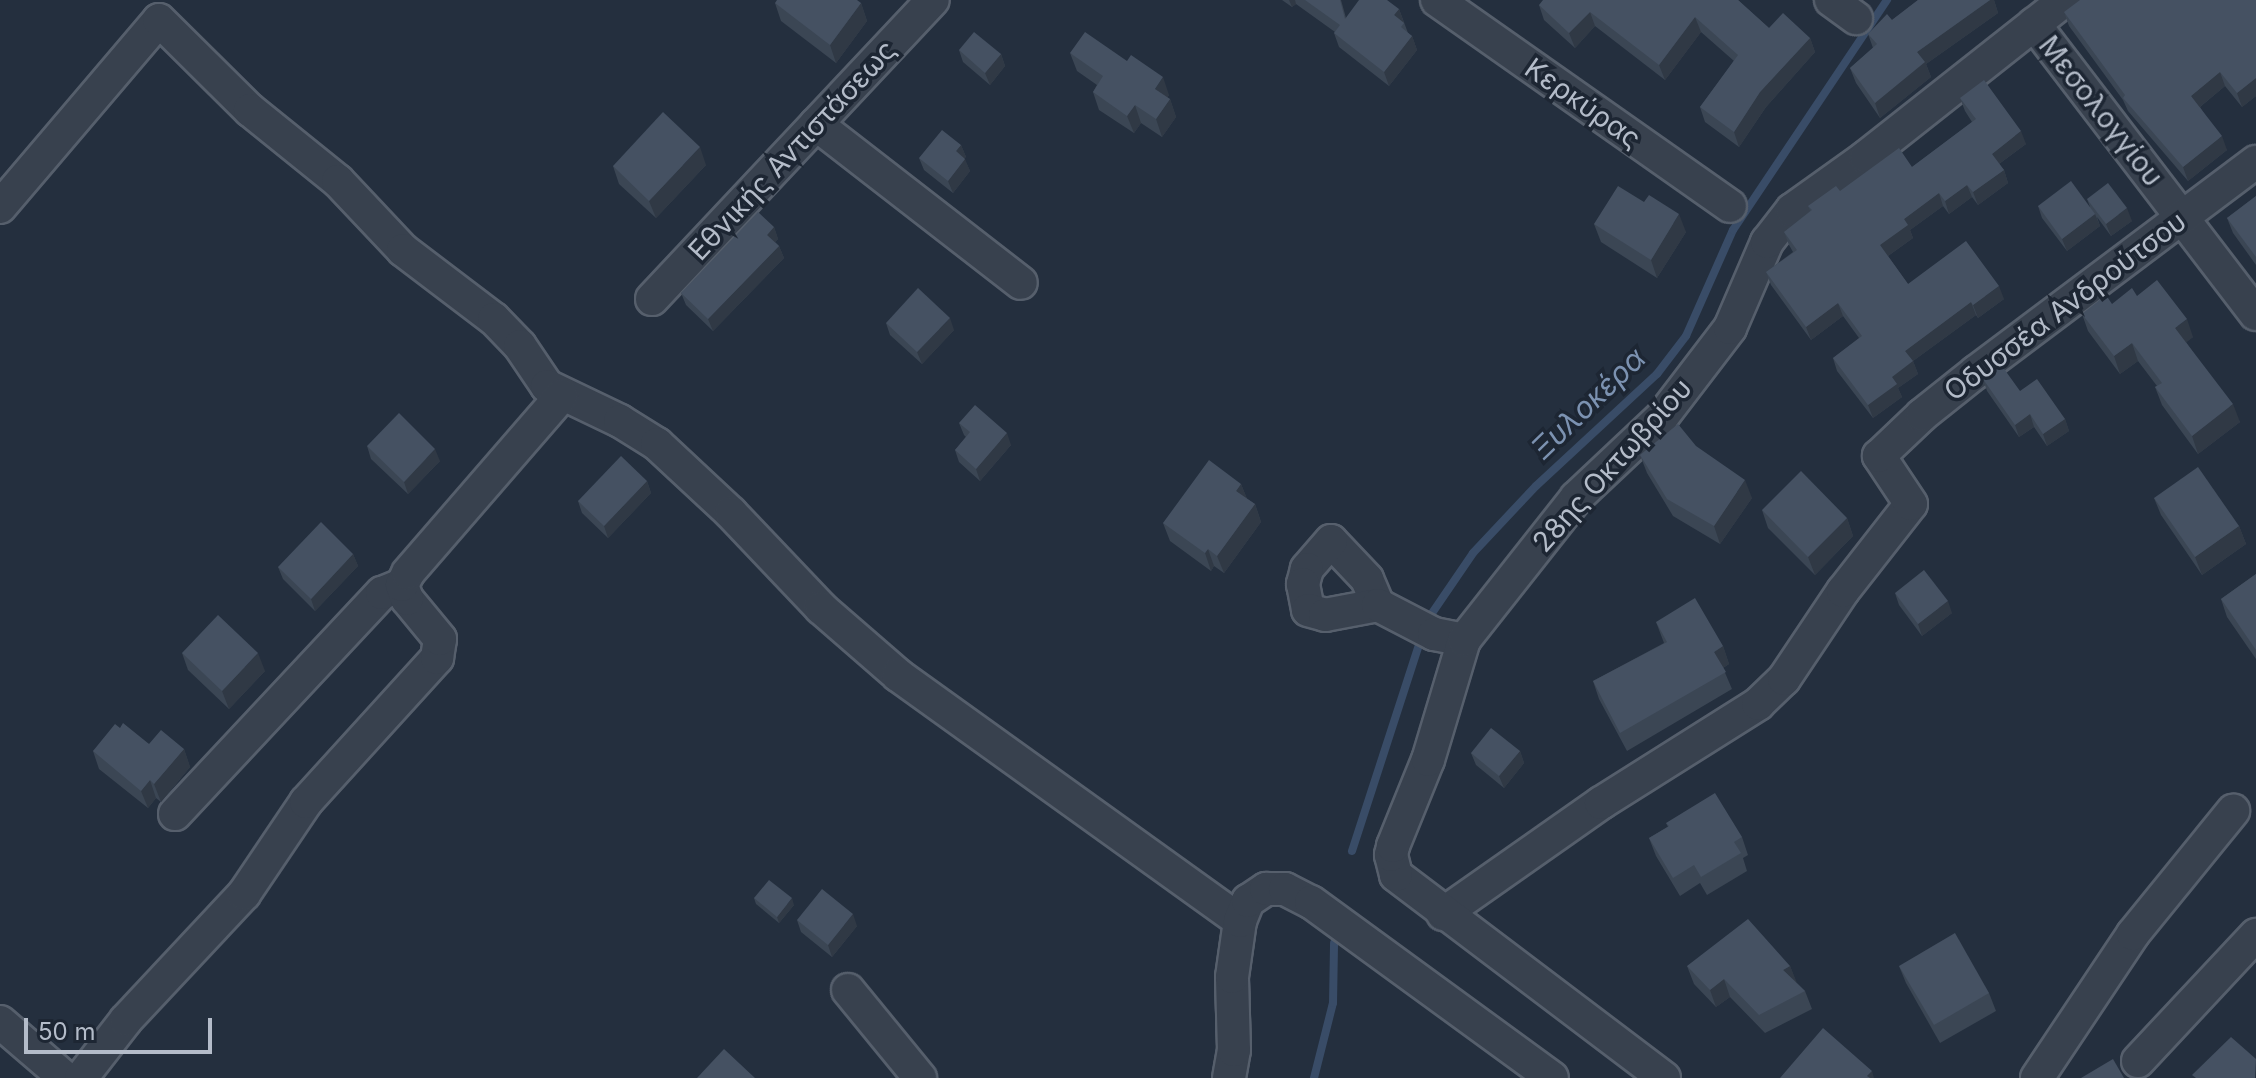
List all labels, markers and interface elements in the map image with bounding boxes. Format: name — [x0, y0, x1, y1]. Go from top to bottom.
street label: Μεσολογγίου — [2032, 29, 2170, 193]
street label: Εθνικής Αντιστάσεως — [681, 33, 903, 267]
street label: Κερκύρας — [1519, 51, 1647, 155]
street label: Οδυσσέα Ανδρούτσου — [1938, 204, 2192, 408]
water label: Ξυλοκέρα — [1524, 340, 1652, 466]
street label: 28ης Οκτωβρίου — [1525, 372, 1699, 558]
scale bar — [28, 1002, 216, 1052]
text: 50 m — [38, 1017, 96, 1046]

